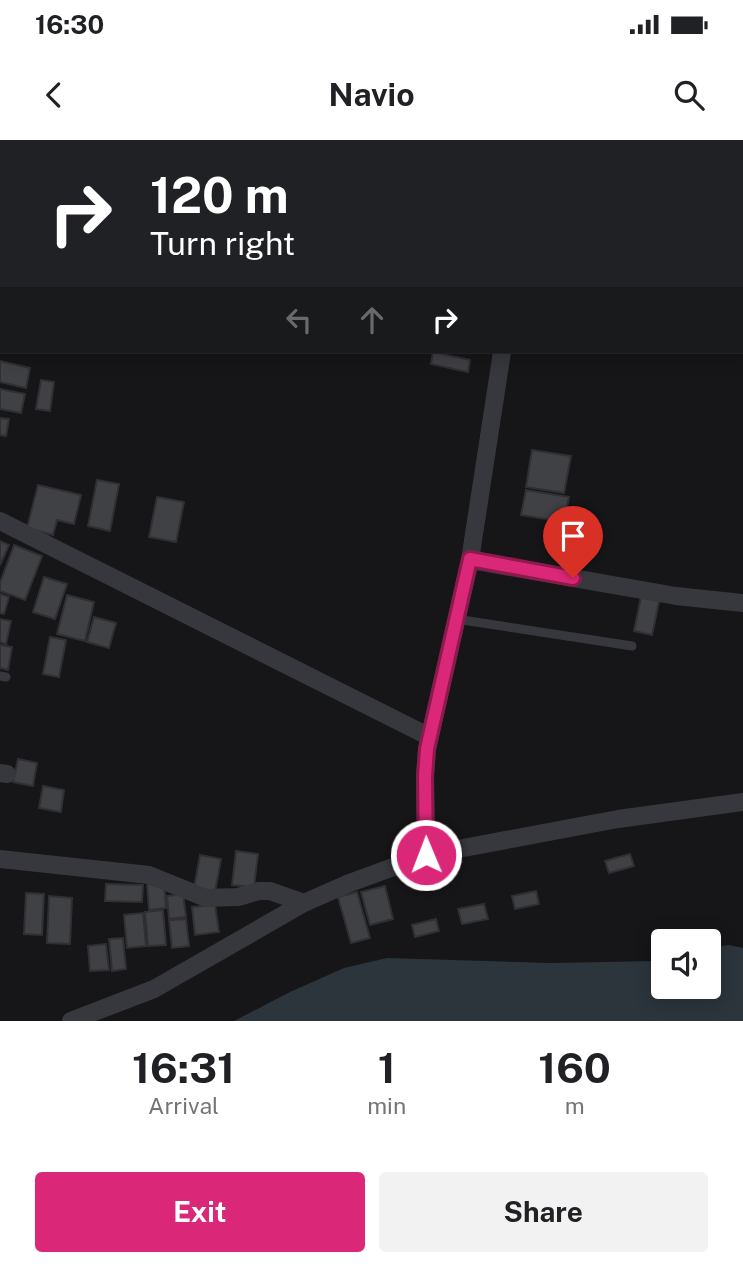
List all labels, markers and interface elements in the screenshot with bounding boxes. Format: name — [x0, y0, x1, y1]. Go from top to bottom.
text: 16:30 — [35, 9, 104, 40]
icon: back — [35, 76, 73, 114]
text: Navio — [328, 76, 415, 113]
icon: search — [670, 76, 708, 114]
text: 120 m — [150, 166, 289, 224]
icon: right — [35, 168, 126, 259]
text: Turn right — [150, 225, 295, 262]
icon: left — [280, 301, 318, 339]
icon: ahead — [353, 301, 391, 339]
icon: right — [426, 301, 464, 339]
pin — [543, 506, 603, 578]
icon: arrive — [554, 517, 592, 555]
position arrow — [389, 818, 463, 892]
map controls — [651, 929, 721, 999]
button: sound — [651, 929, 721, 999]
text: 16:31 — [132, 1043, 235, 1092]
text: 1 — [378, 1043, 396, 1092]
text: 160 — [538, 1043, 611, 1092]
text: Arrival — [148, 1092, 219, 1119]
text: min — [367, 1092, 406, 1119]
text: m — [565, 1092, 585, 1119]
button: Exit — [35, 1172, 365, 1252]
button: Share — [379, 1172, 708, 1252]

